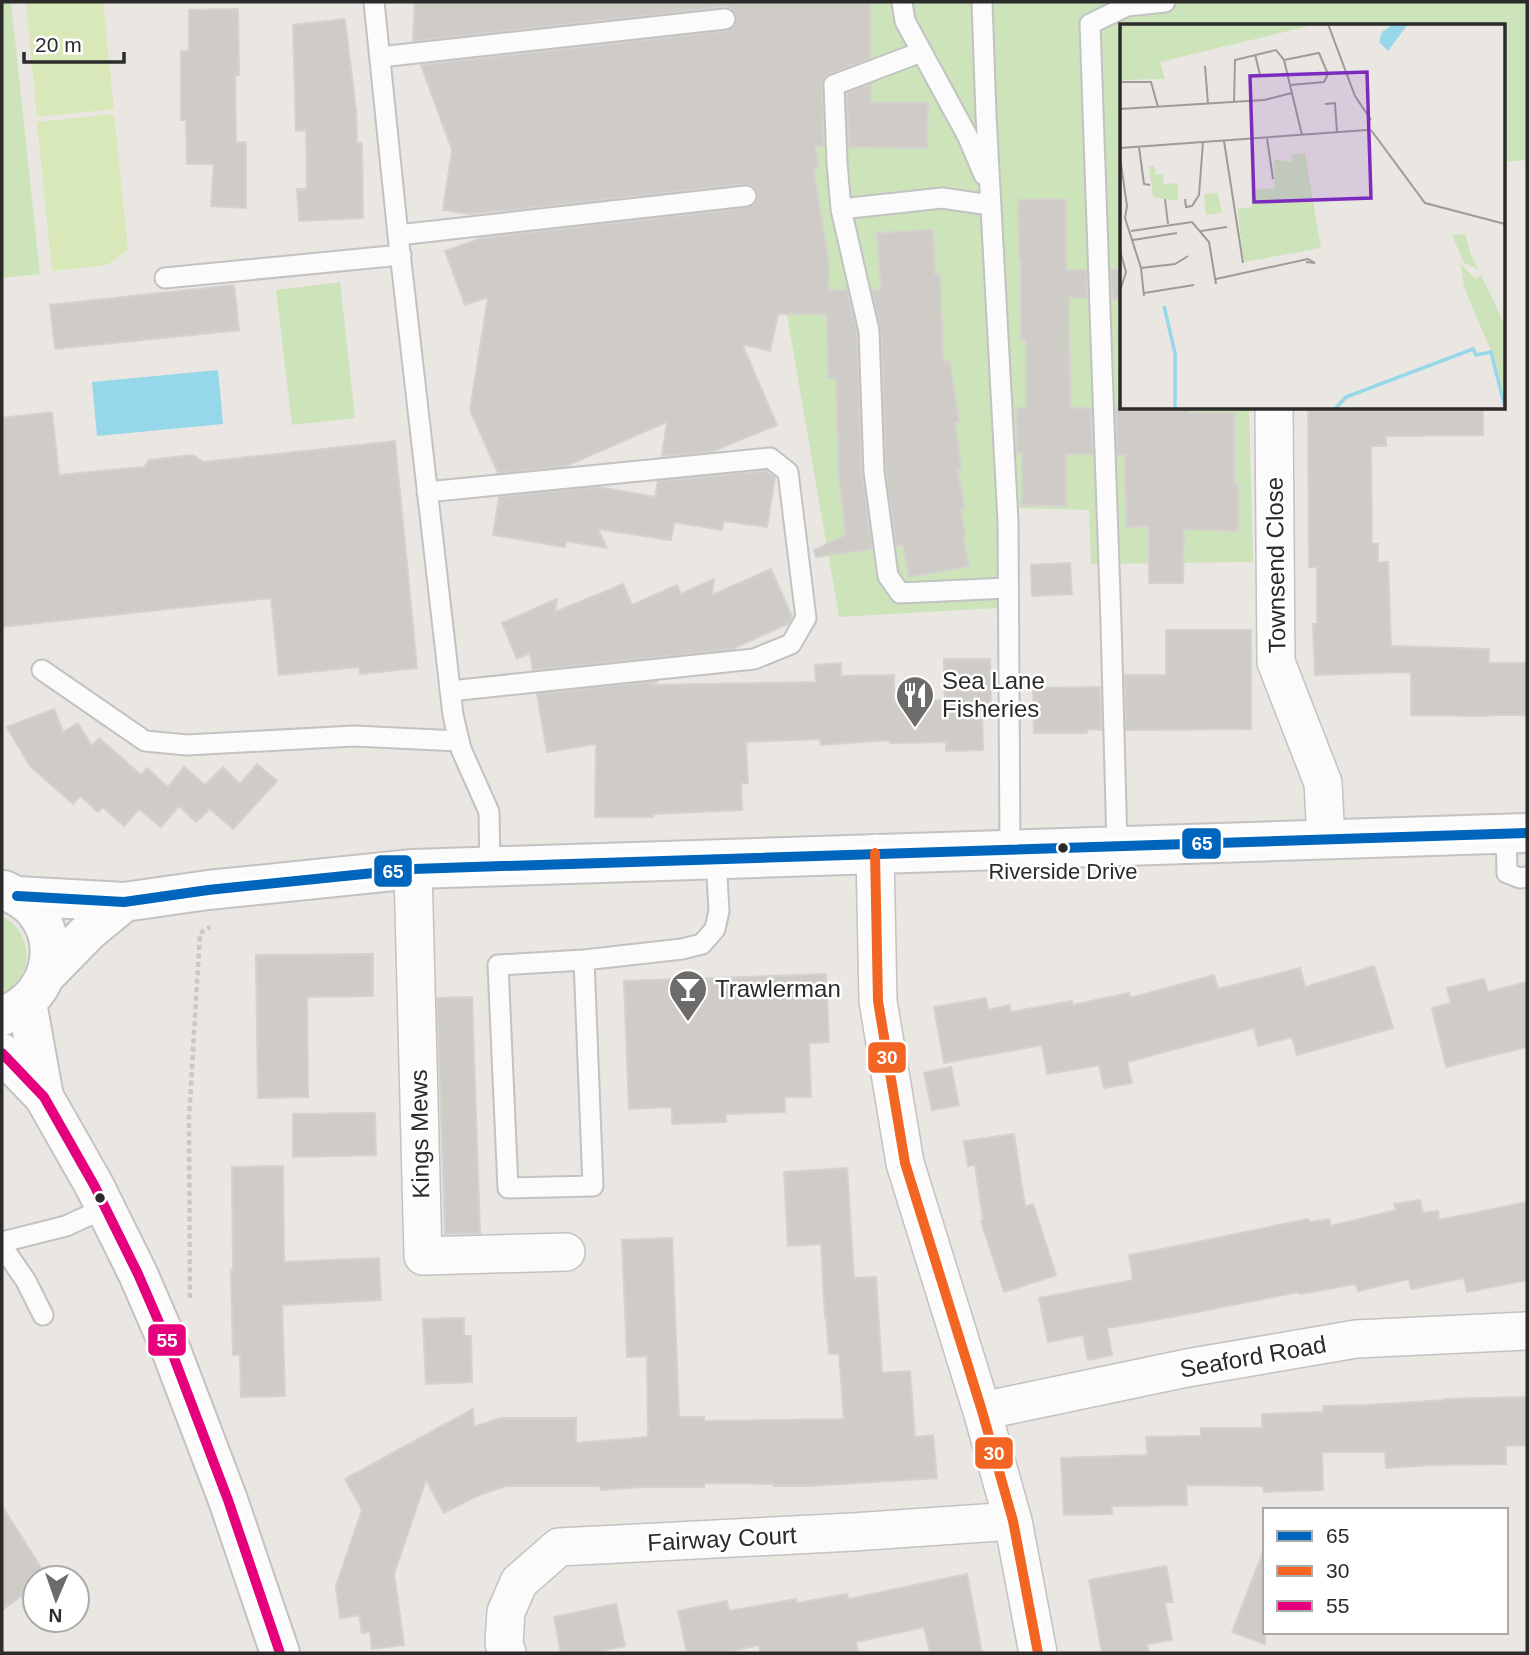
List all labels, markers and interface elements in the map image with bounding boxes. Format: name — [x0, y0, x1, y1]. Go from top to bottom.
scale bar — [24, 21, 124, 65]
inset map — [1120, 24, 1504, 410]
text: 20 m — [35, 33, 82, 56]
street label: Townsend Close — [1260, 477, 1291, 653]
place label: Sea Lane Fisheries — [942, 667, 1045, 722]
restaurant icon: Sea Lane Fisheries — [894, 674, 936, 729]
line badge: 65 — [1181, 827, 1222, 860]
text: 65 — [1191, 833, 1213, 854]
marker: Riverside Drive — [1056, 841, 1070, 855]
line badge: 65 — [373, 854, 413, 888]
place label: Riverside Drive — [988, 859, 1138, 884]
text: 65 — [382, 861, 404, 882]
bar icon: Trawlerman — [667, 968, 709, 1023]
place label: Trawlerman — [715, 975, 841, 1002]
line badge: 30 — [867, 1041, 907, 1074]
text: 30 — [876, 1047, 898, 1068]
street label: Kings Mews — [405, 1069, 434, 1199]
unlabelled marker — [93, 1191, 107, 1205]
line badge: 55 — [147, 1323, 187, 1357]
text: 55 — [156, 1330, 178, 1351]
street label: Seaford Road — [1178, 1330, 1328, 1383]
line badge: 30 — [974, 1436, 1014, 1470]
text: 30 — [983, 1443, 1005, 1464]
legend — [1263, 1508, 1508, 1634]
street label: Fairway Court — [647, 1521, 798, 1556]
text: 65 — [1326, 1524, 1349, 1547]
text: 30 — [1326, 1559, 1349, 1582]
north arrow — [21, 1564, 91, 1634]
text: 55 — [1326, 1594, 1349, 1617]
text: N — [48, 1605, 63, 1626]

